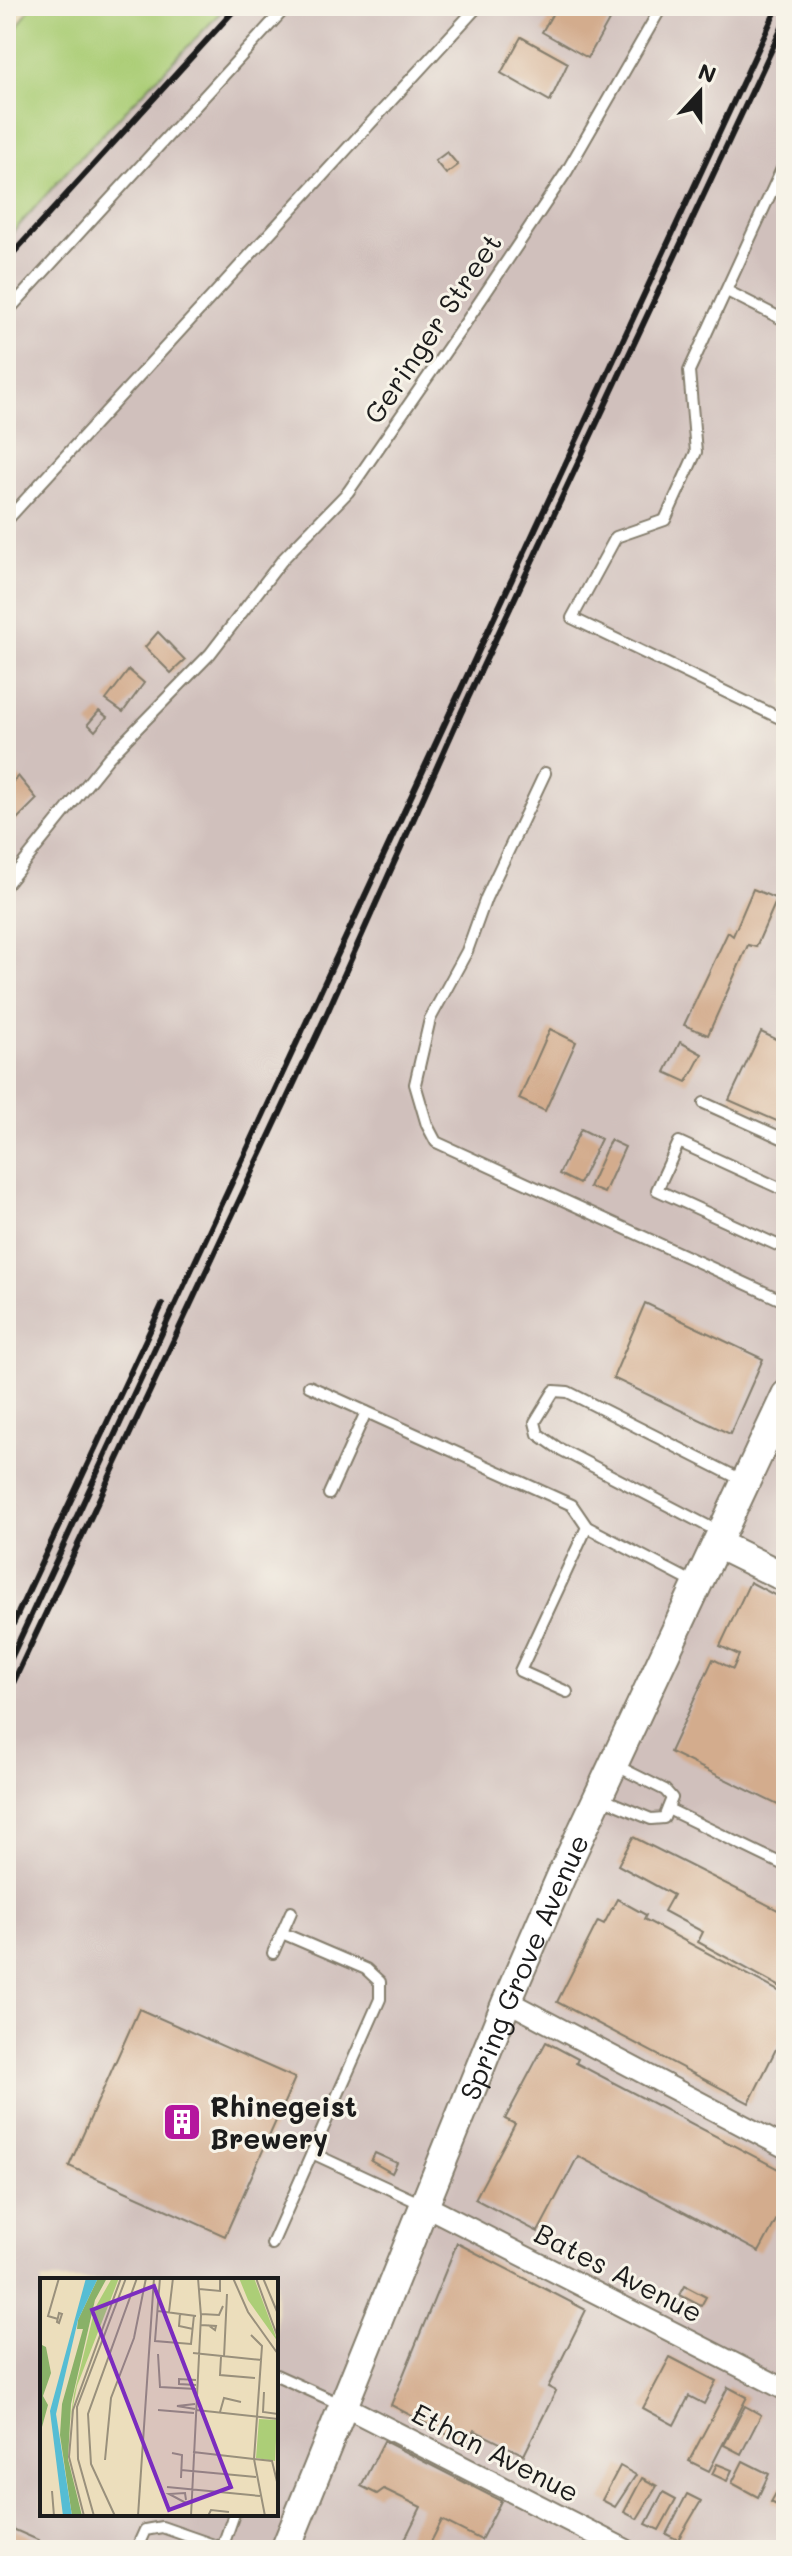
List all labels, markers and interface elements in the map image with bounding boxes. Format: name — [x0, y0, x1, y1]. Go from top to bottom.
north arrow — [660, 52, 740, 132]
text: N — [694, 56, 720, 89]
street label: Geringer Street — [355, 226, 509, 430]
street label: Spring Grove Avenue — [451, 1828, 596, 2105]
place label: Rhinegeist Brewery — [210, 2088, 357, 2157]
building icon: Rhinegeist Brewery — [161, 2101, 203, 2143]
street label: Bates Avenue — [529, 2214, 709, 2330]
inset map — [40, 2278, 278, 2516]
street label: Ethan Avenue — [406, 2394, 586, 2510]

